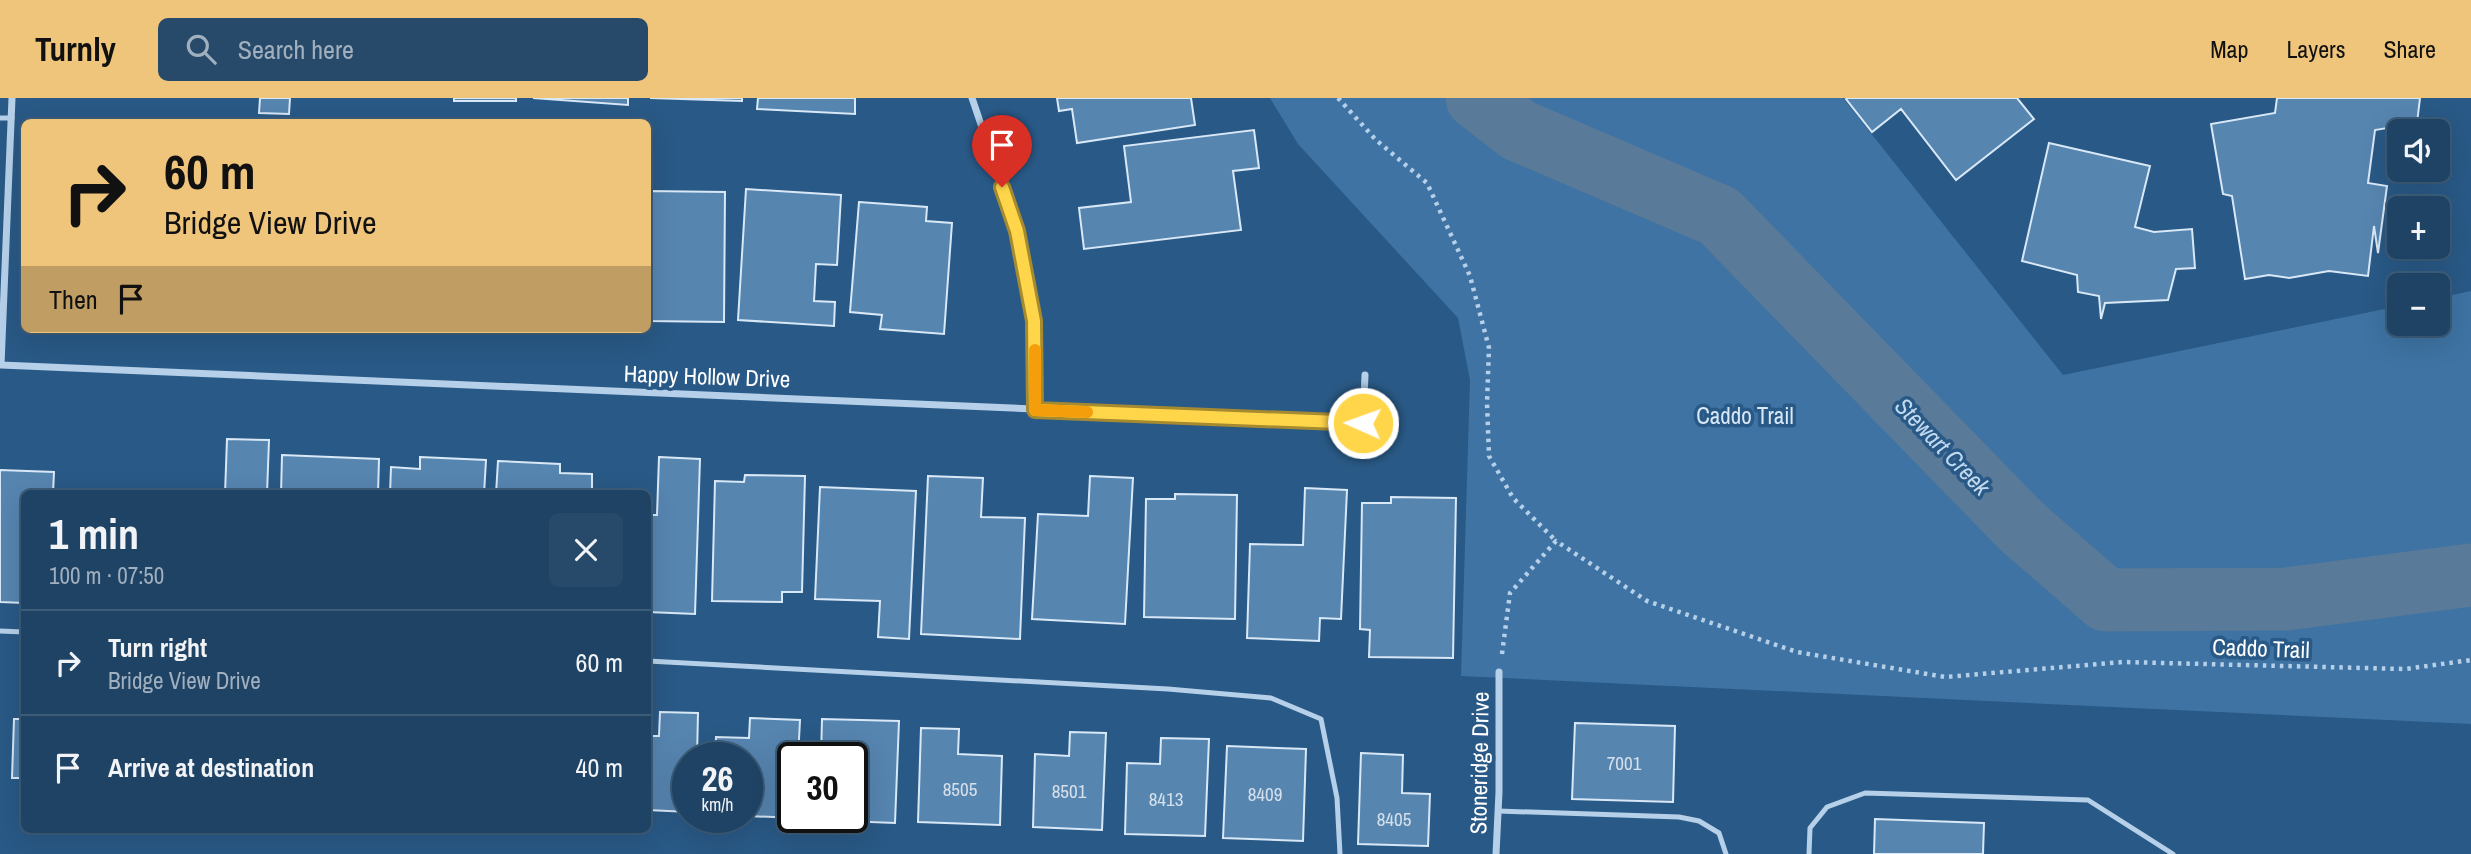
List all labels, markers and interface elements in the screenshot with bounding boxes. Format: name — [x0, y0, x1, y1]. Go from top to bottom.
search box — [158, 18, 648, 81]
text: Turnly — [35, 27, 116, 71]
icon: search — [182, 30, 220, 68]
text: Search here — [238, 32, 354, 67]
text: Map — [2210, 33, 2248, 65]
text: Layers — [2286, 33, 2345, 65]
text: Share — [2383, 33, 2436, 65]
pin — [972, 115, 1032, 187]
map controls — [2387, 119, 2450, 336]
button: sound — [2387, 119, 2450, 182]
icon: arrive — [983, 126, 1021, 164]
text: 60 m — [164, 138, 256, 204]
icon: right — [49, 147, 140, 238]
button: + — [2387, 196, 2450, 259]
text: Bridge View Drive — [164, 201, 376, 244]
button: − — [2387, 273, 2450, 336]
icon: arrive — [112, 280, 150, 318]
text: Then — [49, 282, 98, 317]
street label: Happy Hollow Drive — [623, 358, 791, 394]
position arrow — [1326, 386, 1400, 460]
water label: Stewart Creek — [1888, 390, 1999, 503]
park label: Caddo Trail — [1696, 400, 1794, 431]
text: 1 min — [49, 506, 139, 562]
button: close — [549, 513, 623, 587]
text: 100 m · 07:50 — [49, 560, 164, 591]
text: Turn right — [108, 630, 207, 665]
street label: Caddo Trail — [2212, 631, 2310, 665]
icon: right — [49, 644, 87, 682]
text: 60 m — [576, 645, 623, 680]
text: Bridge View Drive — [108, 665, 261, 696]
street label: Stoneridge Drive — [1462, 691, 1496, 835]
speed limit sign: 30 — [777, 742, 868, 833]
icon: arrive — [49, 749, 87, 787]
text: Arrive at destination — [108, 750, 314, 785]
text: 40 m — [576, 750, 623, 785]
house number: 7001 — [1607, 750, 1642, 776]
text: 26 — [702, 755, 733, 802]
house number: 8505 — [943, 776, 978, 802]
house number: 8501 — [1052, 778, 1087, 804]
house number: 8409 — [1248, 781, 1282, 807]
house number: 8413 — [1149, 786, 1183, 812]
text: km/h — [702, 792, 734, 817]
house number: 8405 — [1377, 806, 1412, 832]

